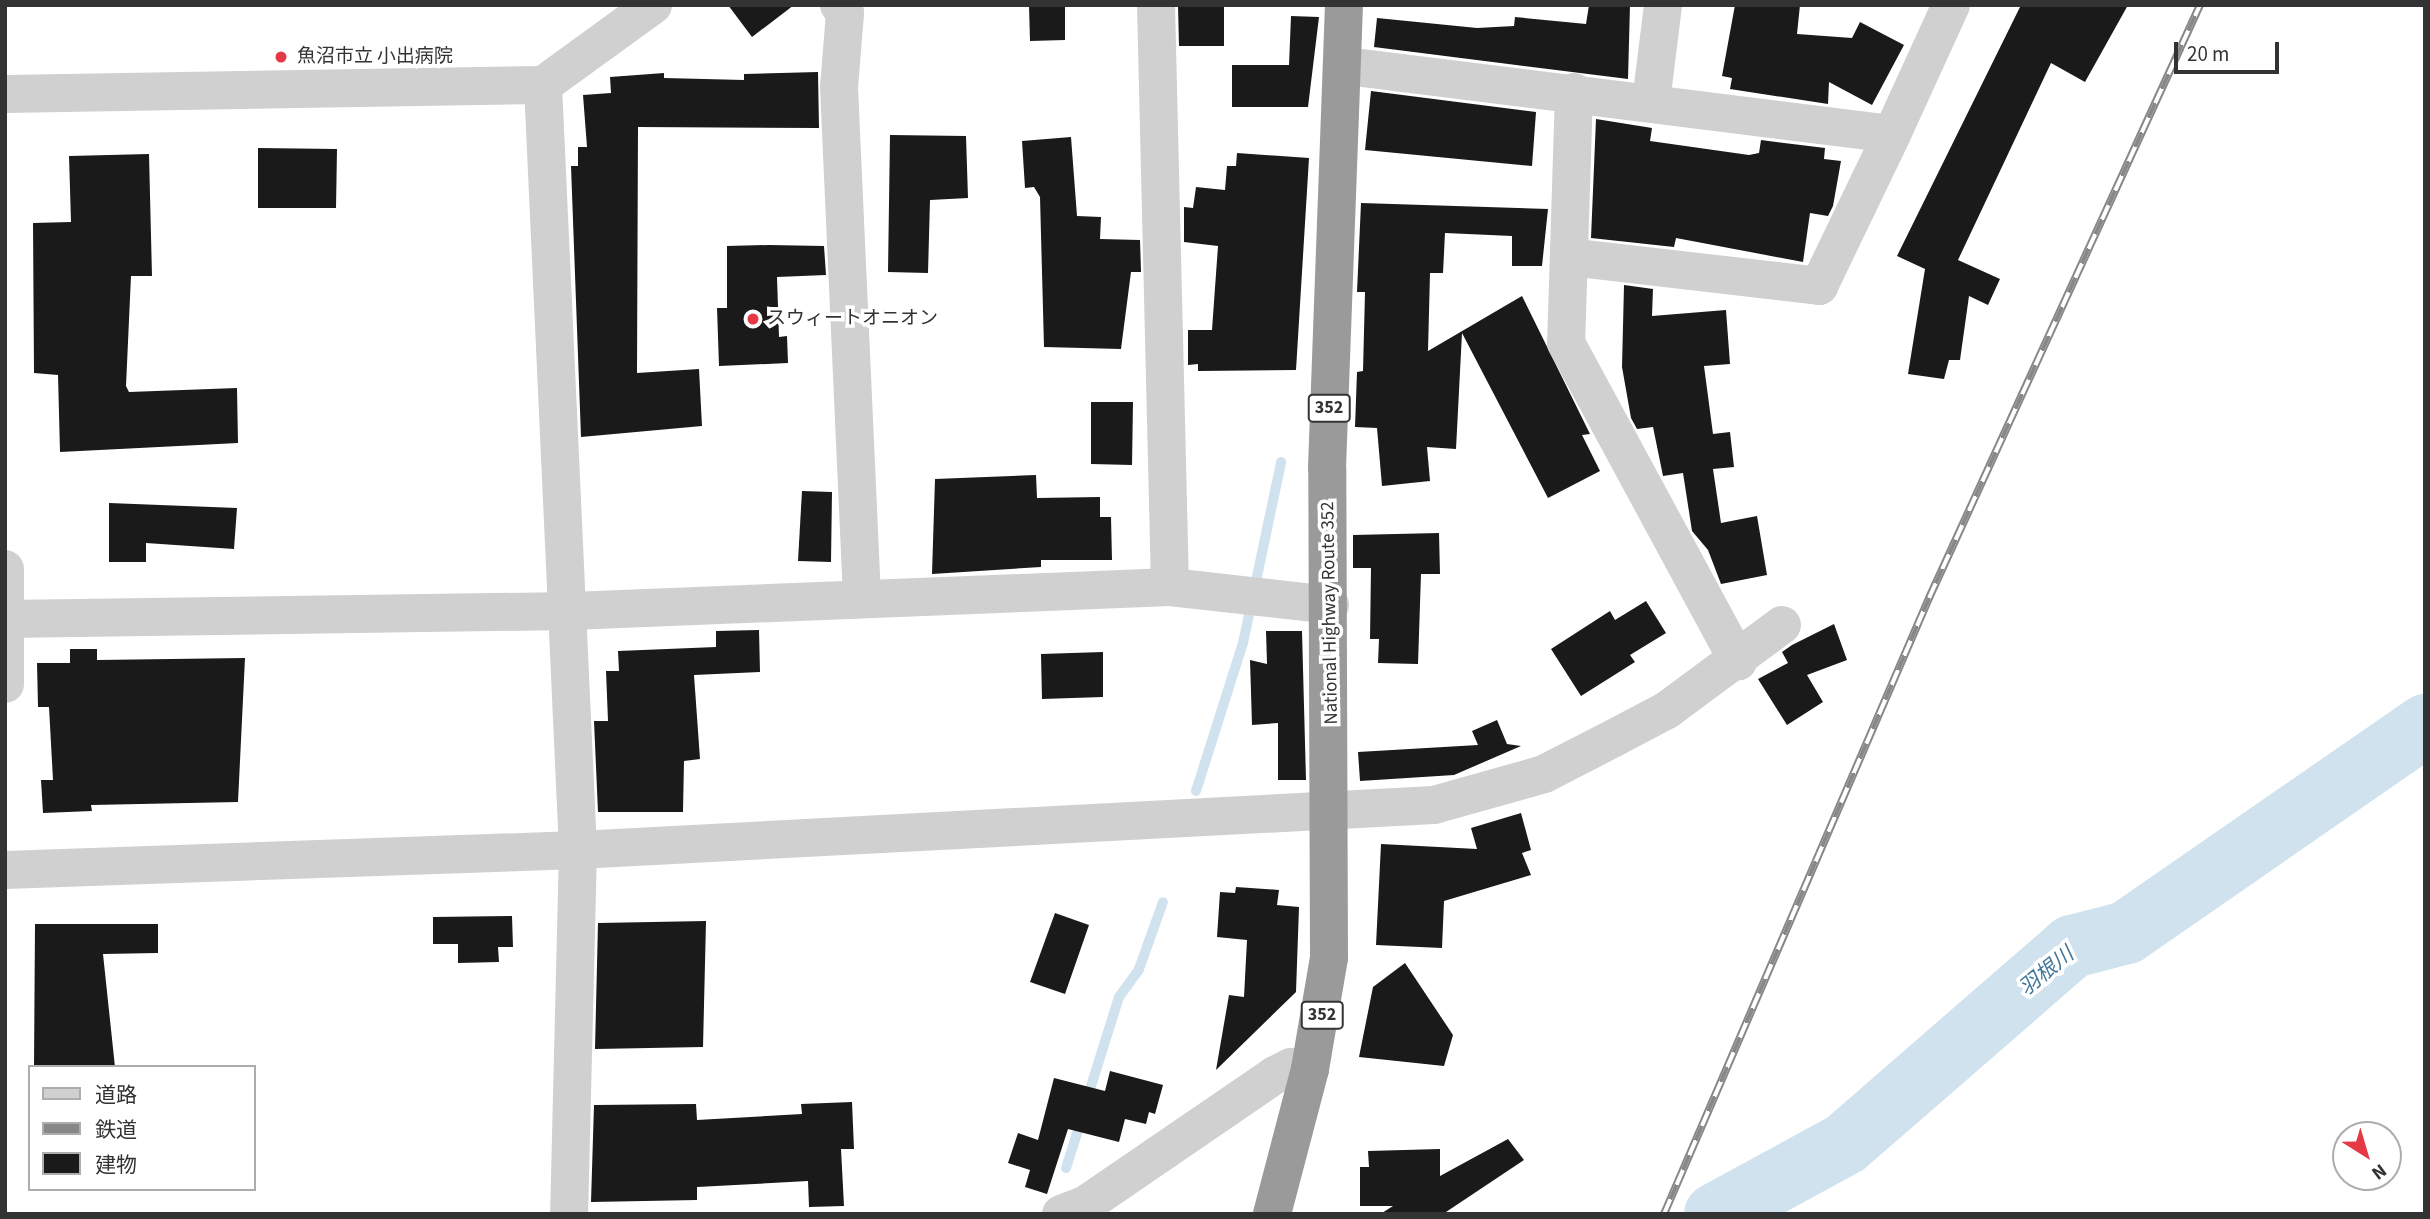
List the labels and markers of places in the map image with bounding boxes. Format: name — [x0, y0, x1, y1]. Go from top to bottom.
place label: 魚沼市立 小出病院 — [297, 46, 453, 68]
marker: 魚沼市立 小出病院 — [271, 47, 291, 67]
place label: スウィートオニオン — [767, 308, 938, 330]
marker: スウィートオニオン — [745, 311, 761, 327]

